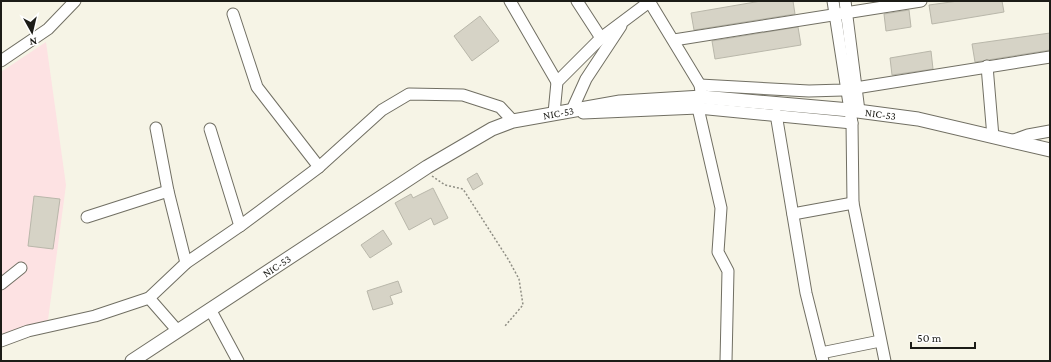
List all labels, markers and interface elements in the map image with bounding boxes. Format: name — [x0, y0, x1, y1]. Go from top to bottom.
north arrow — [12, 12, 52, 52]
text: N — [28, 35, 38, 48]
street label: NIC-53 — [542, 104, 575, 122]
street label: NIC-53 — [864, 106, 897, 122]
street label: NIC-53 — [260, 252, 293, 280]
scale bar — [911, 324, 975, 350]
text: 50 m — [917, 331, 942, 345]

